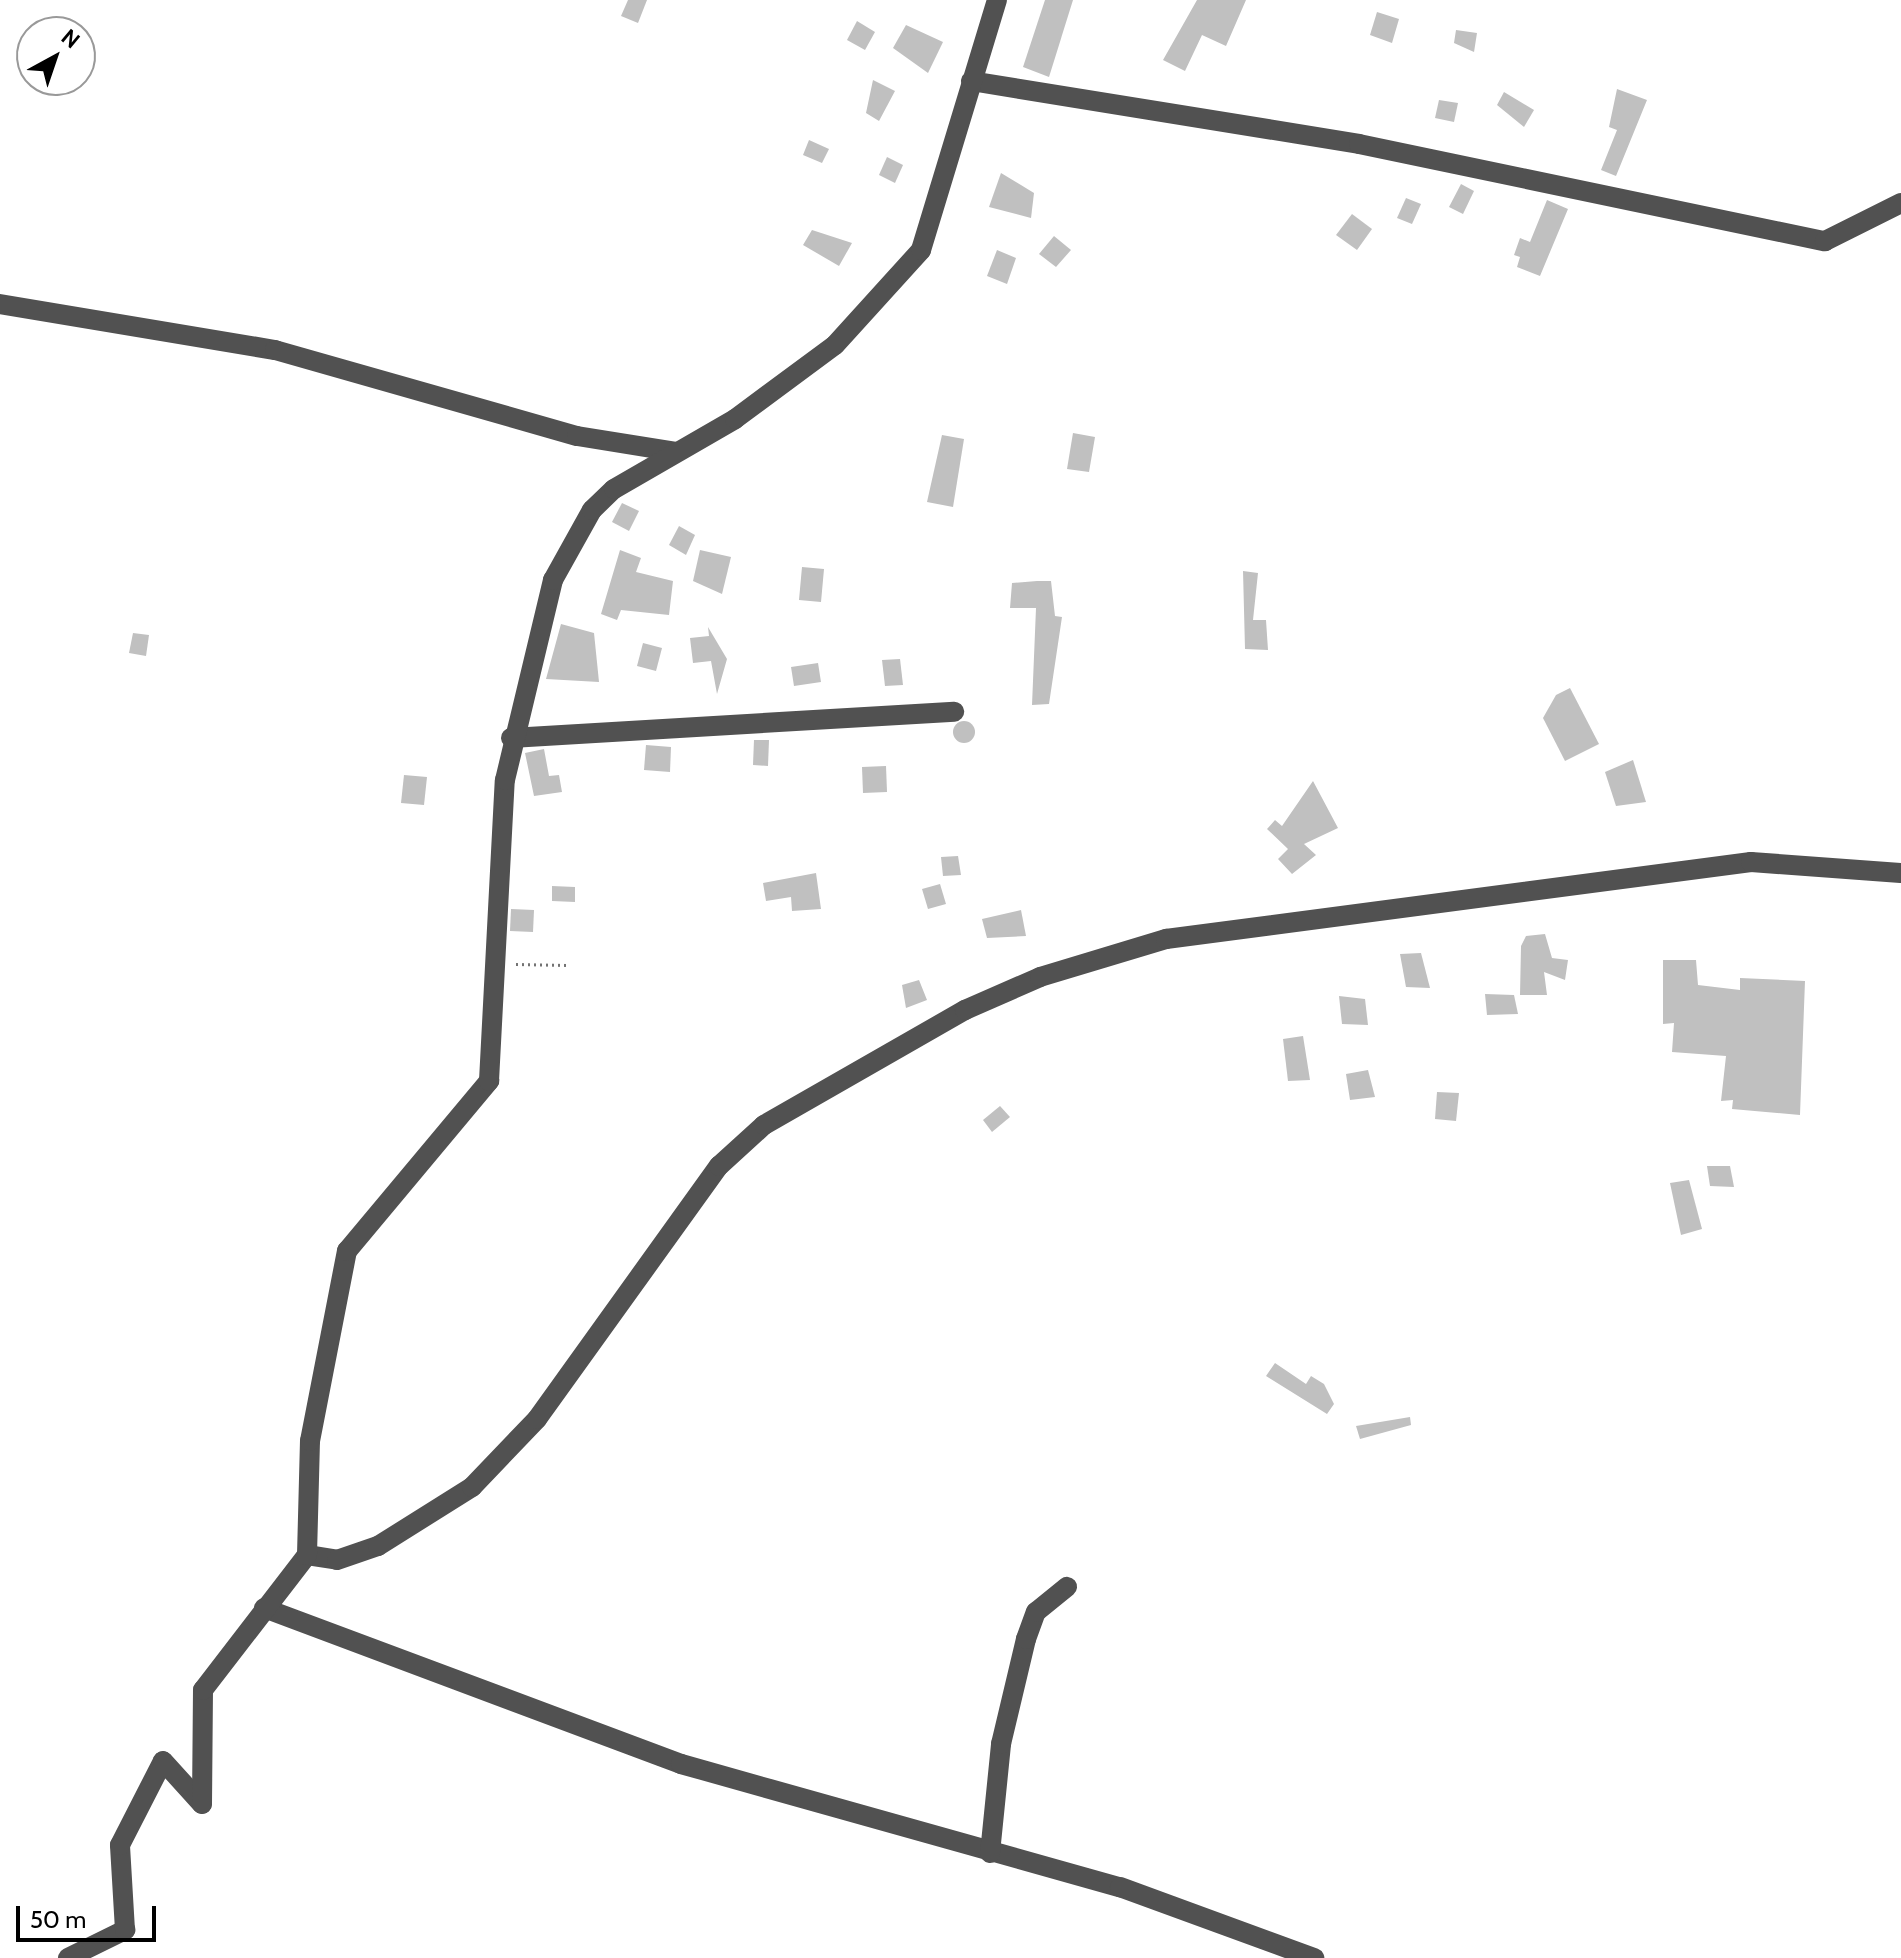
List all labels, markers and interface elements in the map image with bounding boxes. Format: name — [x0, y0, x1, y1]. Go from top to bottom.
north arrow — [16, 16, 96, 96]
text: N — [56, 23, 85, 54]
scale bar — [20, 1890, 160, 1940]
text: 50 m — [30, 1905, 86, 1934]

